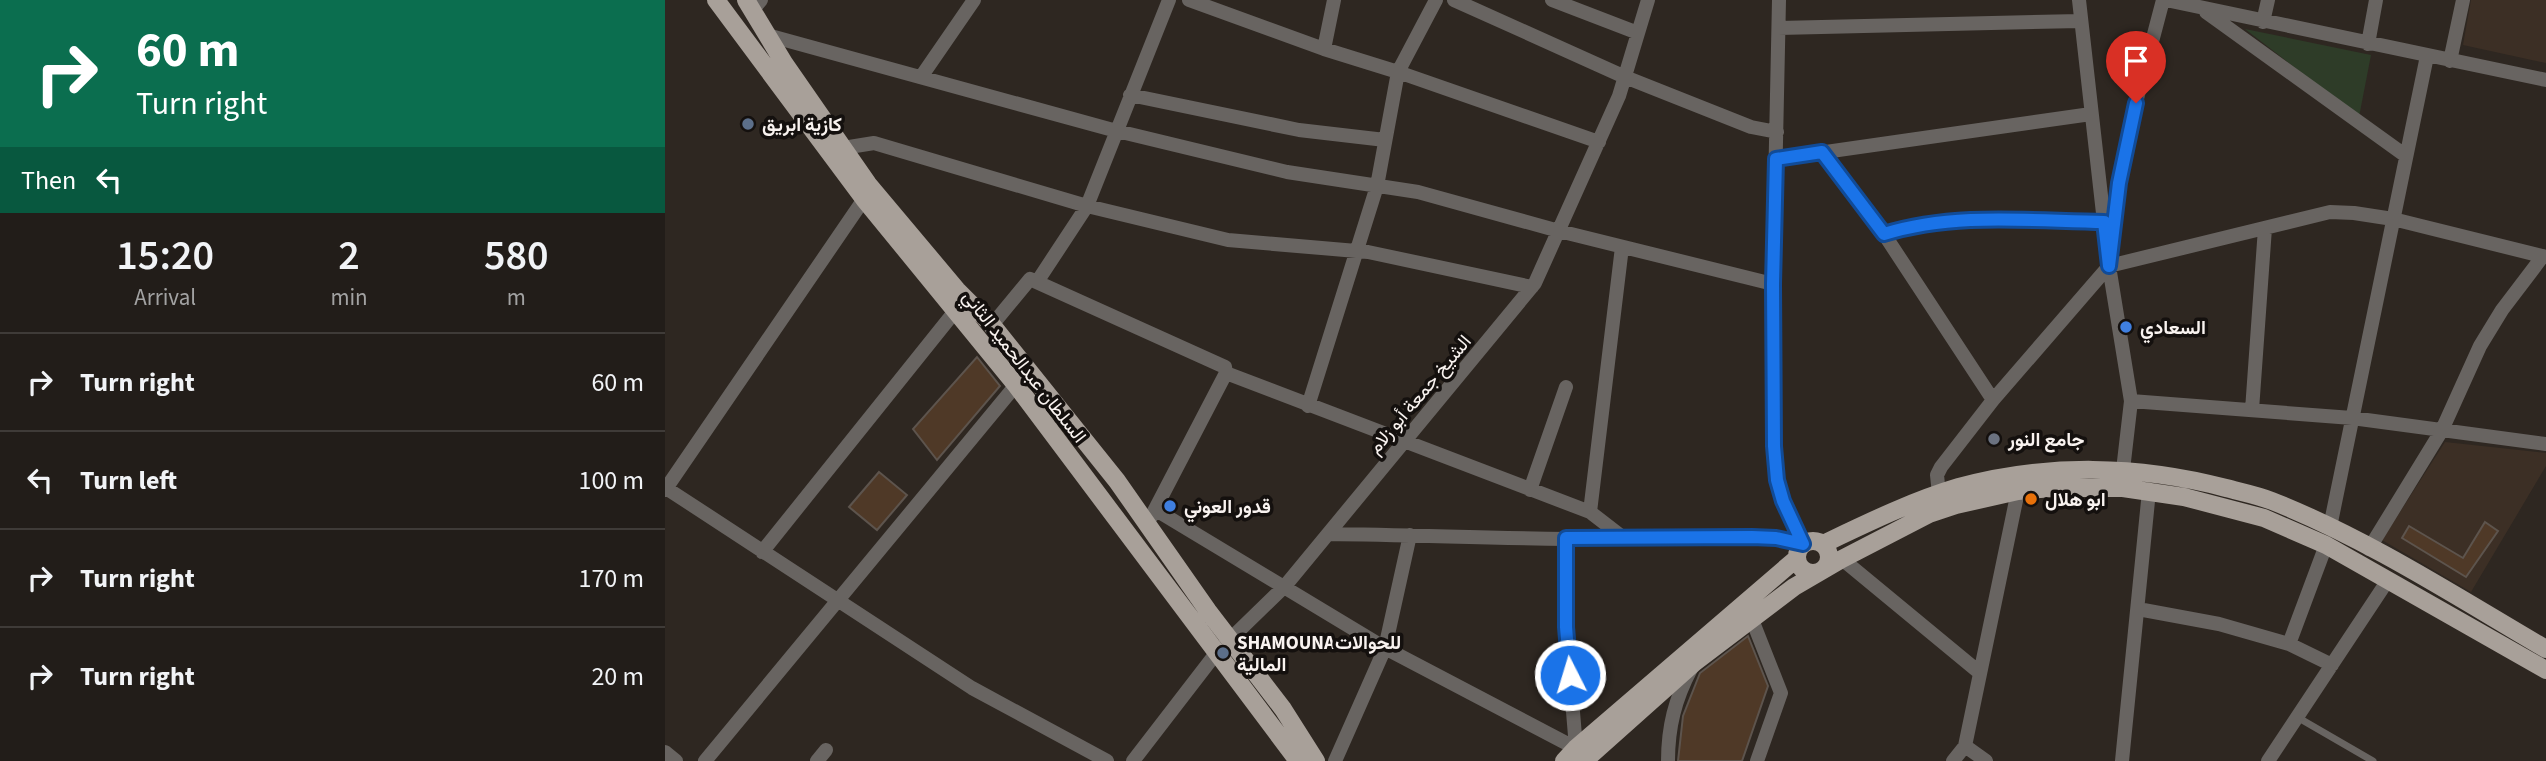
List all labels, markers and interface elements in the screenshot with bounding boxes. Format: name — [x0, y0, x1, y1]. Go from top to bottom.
text: 60 m — [136, 16, 240, 86]
icon: right — [21, 28, 112, 119]
pin — [2106, 31, 2166, 103]
icon: arrive — [2117, 42, 2155, 80]
text: Turn right — [136, 81, 267, 127]
place label: كازية ابريق — [762, 112, 842, 139]
marker: كازية ابريق — [740, 116, 756, 132]
icon: left — [90, 161, 128, 199]
text: Then — [21, 162, 76, 199]
text: 15:20 — [116, 226, 214, 286]
text: 2 — [338, 226, 360, 286]
text: 580 — [484, 226, 549, 286]
text: Arrival — [134, 281, 196, 314]
text: min — [330, 281, 368, 314]
text: m — [507, 281, 526, 314]
street label: السلطان عبدالحميد الثاني — [955, 285, 1092, 450]
place label: السعادي — [2140, 315, 2206, 344]
marker: السعادي — [2118, 319, 2134, 335]
street label: الشيخ جمعة أبو زلام — [1362, 329, 1478, 460]
icon: right — [21, 363, 59, 401]
text: Turn right — [80, 364, 195, 401]
text: 60 m — [591, 364, 644, 401]
place label: جامع النور — [2007, 427, 2084, 454]
marker: جامع النور — [1986, 431, 2002, 447]
icon: left — [21, 461, 59, 499]
text: Turn left — [80, 462, 177, 499]
text: 100 m — [578, 462, 644, 499]
place label: ابو هلال — [2045, 487, 2106, 514]
marker: ابو هلال — [2023, 491, 2039, 507]
place label: قدور العوني — [1184, 494, 1271, 523]
marker: قدور العوني — [1162, 498, 1178, 514]
icon: right — [21, 559, 59, 597]
text: Turn right — [80, 560, 195, 597]
text: 170 m — [578, 560, 644, 597]
place label: SHAMOUNAللحوالات المالية — [1237, 630, 1401, 679]
position arrow — [1533, 638, 1607, 712]
marker: SHAMOUNAللحوالات المالية — [1215, 645, 1231, 661]
icon: right — [21, 657, 59, 695]
text: Turn right — [80, 658, 195, 695]
text: 20 m — [591, 658, 644, 695]

